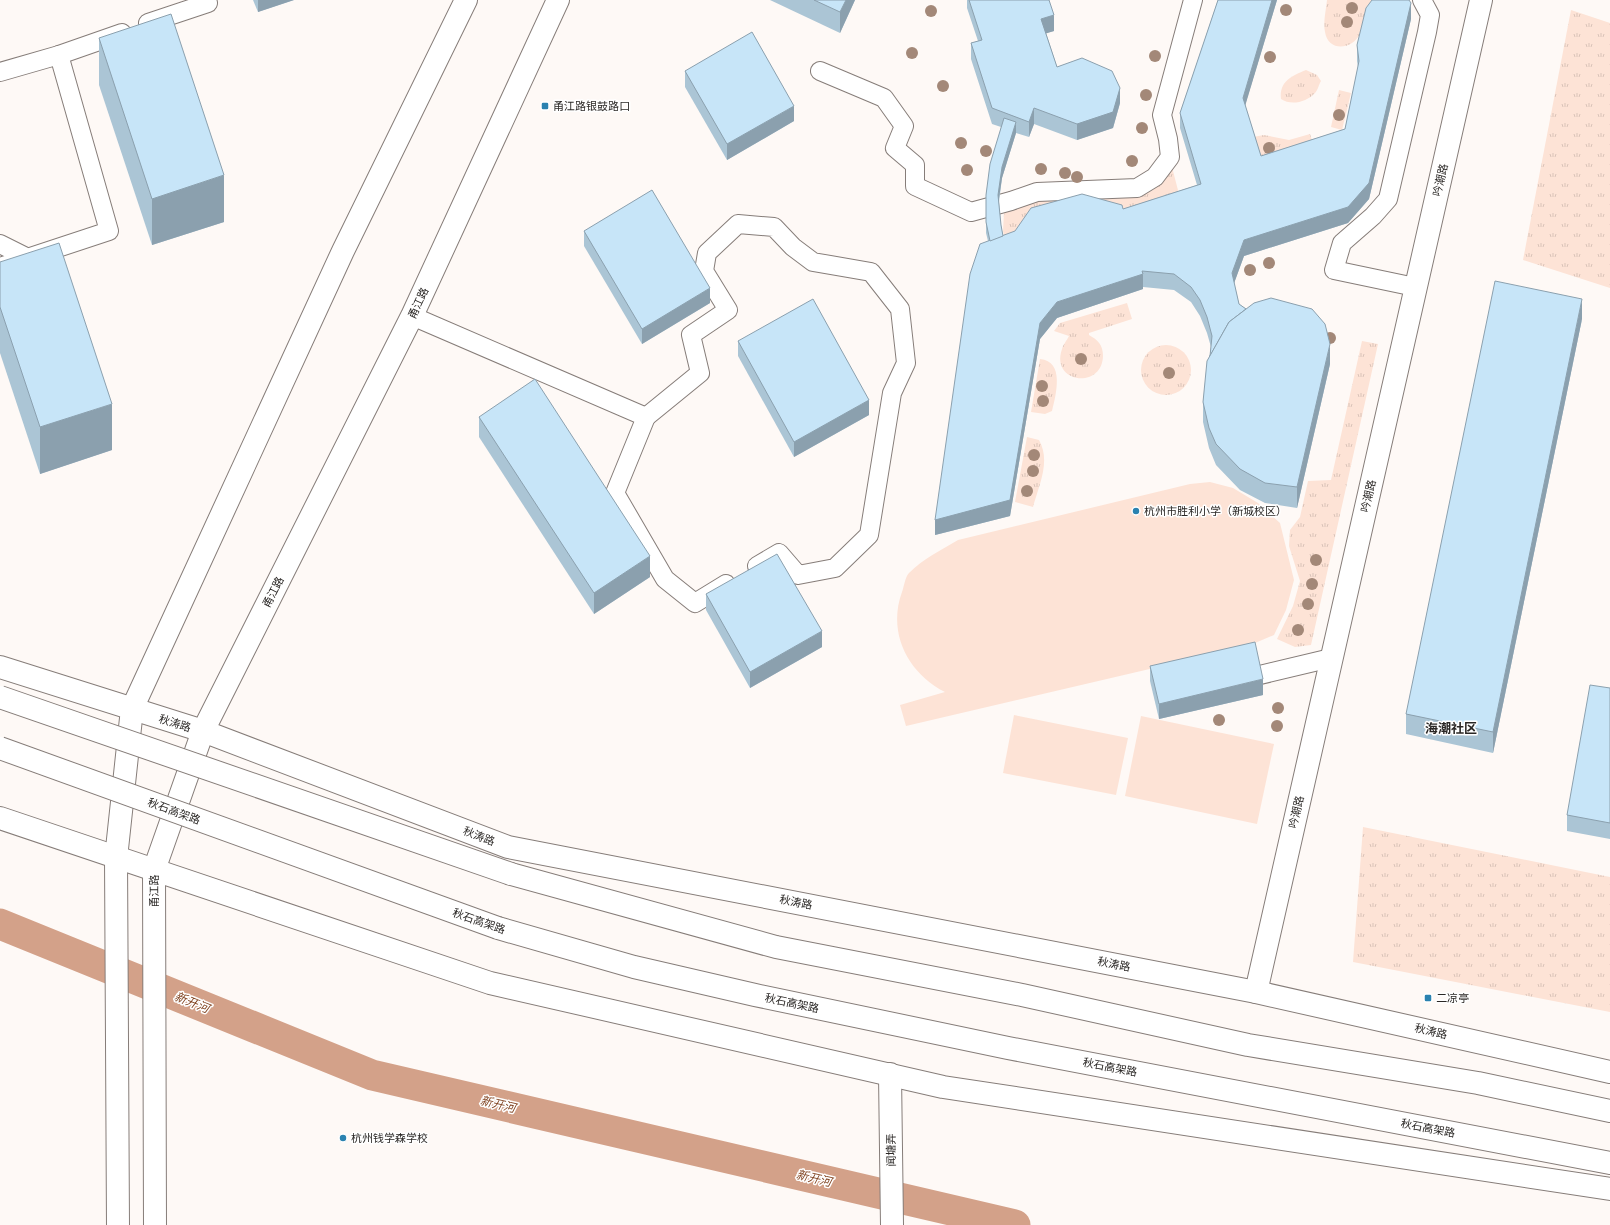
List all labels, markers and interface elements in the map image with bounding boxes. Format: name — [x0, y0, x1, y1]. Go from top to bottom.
place label: 甬江路银鼓路口 — [553, 99, 630, 113]
marker: 甬江路银鼓路口 — [540, 101, 550, 111]
street label: 吟潮路 — [1429, 162, 1451, 198]
street label: 甬江路 — [405, 285, 431, 321]
street label: 吟潮路 — [1357, 478, 1379, 514]
place label: 杭州市胜利小学（新城校区） — [1144, 504, 1287, 518]
marker: 杭州市胜利小学（新城校区） — [1131, 506, 1141, 516]
street label: 甬江路 — [259, 574, 287, 610]
street label: 秋涛路 — [157, 711, 193, 735]
district label: 海潮社区 — [1425, 720, 1477, 737]
street label: 吟潮路 — [1285, 794, 1307, 830]
street label: 秋石高架路 — [146, 795, 202, 827]
street label: 秋涛路 — [461, 824, 497, 848]
street label: 甬江路 — [147, 875, 161, 908]
street label: 秋涛路 — [778, 892, 814, 912]
street label: 秋石高架路 — [451, 905, 507, 937]
street label: 秋涛路 — [1096, 954, 1132, 974]
water label: 新开河 — [172, 988, 213, 1016]
street label: 秋石高架路 — [764, 990, 820, 1016]
place label: 二凉亭 — [1436, 991, 1469, 1005]
marker: 二凉亭 — [1423, 993, 1433, 1003]
street label: 秋涛路 — [1413, 1020, 1449, 1042]
street label: 秋石高架路 — [1082, 1055, 1138, 1079]
water label: 新开河 — [479, 1093, 519, 1116]
street label: 秋石高架路 — [1400, 1116, 1456, 1140]
place label: 杭州钱学森学校 — [351, 1131, 428, 1145]
marker: 杭州钱学森学校 — [338, 1133, 348, 1143]
street label: 闻塘弄 — [884, 1133, 898, 1167]
water label: 新开河 — [795, 1167, 835, 1190]

